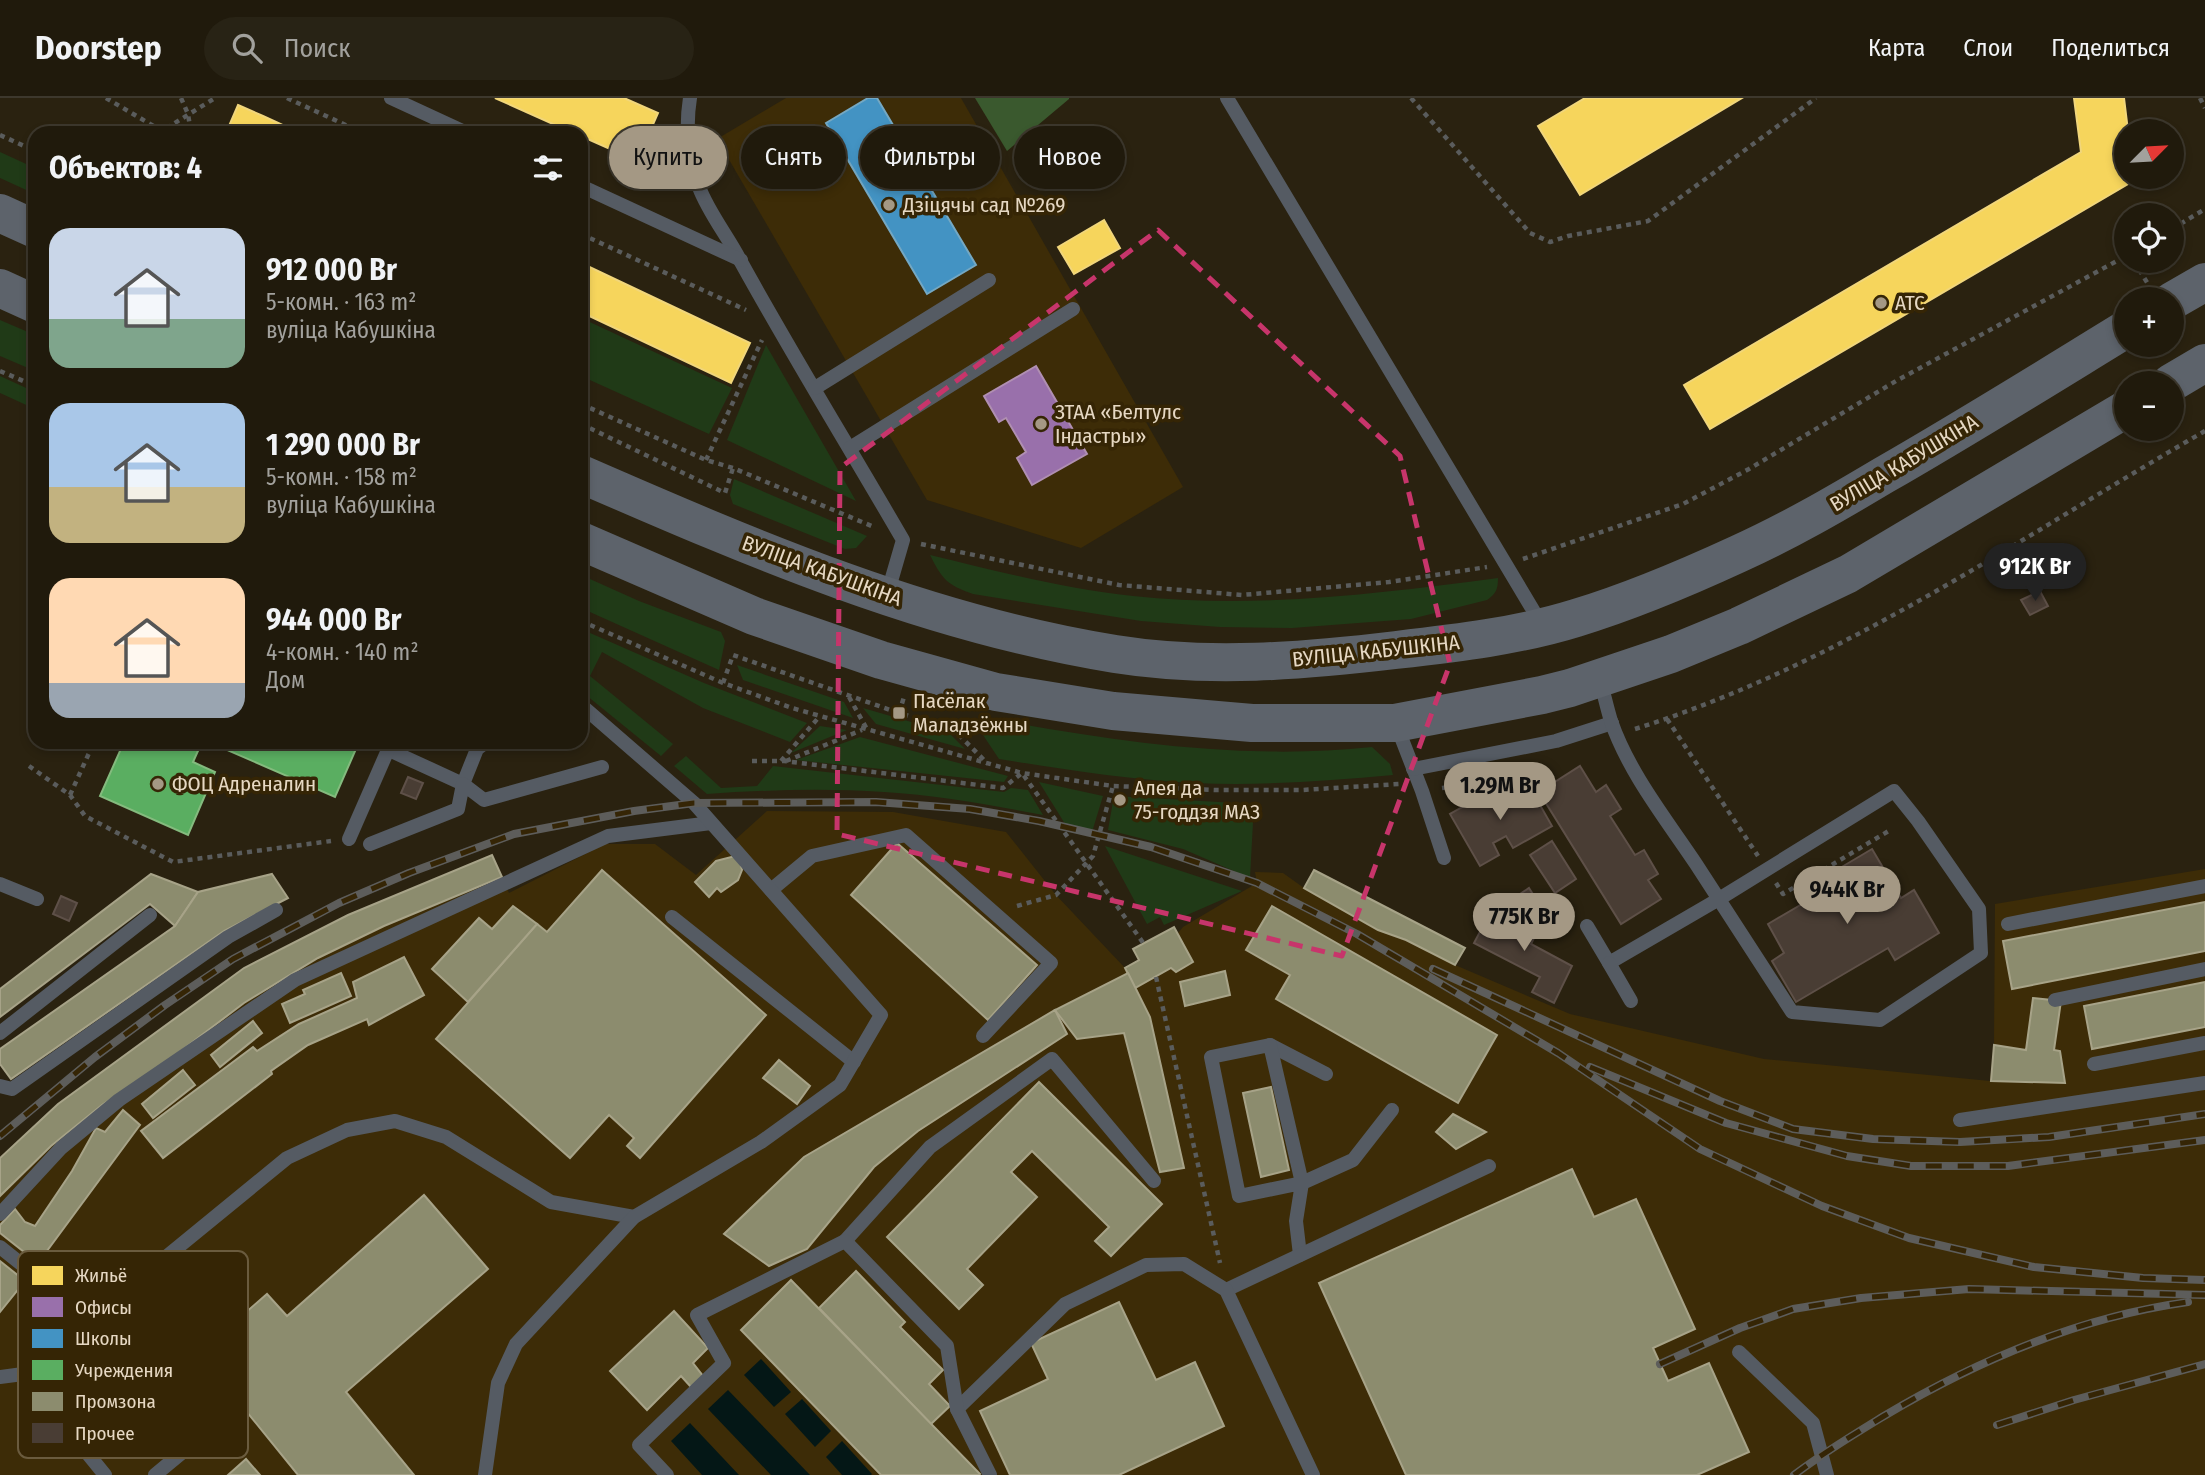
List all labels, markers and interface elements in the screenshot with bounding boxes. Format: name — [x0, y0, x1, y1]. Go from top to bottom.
search box — [204, 17, 694, 80]
text: Doorstep — [35, 28, 162, 68]
icon: search — [228, 29, 266, 67]
text: Поиск — [284, 33, 350, 64]
text: Карта — [1868, 34, 1925, 62]
text: Слои — [1963, 34, 2013, 62]
text: Поделиться — [2051, 34, 2170, 62]
north arrow — [2114, 119, 2184, 189]
map controls — [2114, 119, 2184, 441]
chip: Купить — [609, 126, 727, 189]
chip: Снять — [741, 126, 846, 189]
chip: Фильтры — [860, 126, 1000, 189]
chip: Новое — [1014, 126, 1125, 189]
icon: filters — [529, 149, 567, 187]
text: Объектов: 4 — [49, 150, 202, 186]
place label: Дзіцячы сад №269 — [902, 192, 1065, 218]
marker: Дзіцячы сад №269 — [881, 197, 897, 213]
button: locate — [2114, 203, 2184, 273]
text: 912 000 Br — [266, 252, 397, 288]
icon: home — [105, 256, 189, 340]
button: + — [2114, 287, 2184, 357]
text: 5-комн. · 163 m² — [266, 288, 416, 316]
place label: АТС — [1895, 290, 1925, 316]
marker: АТС — [1873, 295, 1889, 311]
text: вуліца Кабушкіна — [266, 316, 436, 344]
button: − — [2114, 371, 2184, 441]
place label: ЗТАА «Белтулс Iндастры» — [1055, 399, 1181, 449]
street label: ВУЛІЦА КАБУШКІНА — [1825, 409, 1983, 517]
marker: ЗТАА «Белтулс Iндастры» — [1033, 416, 1049, 432]
text: 1 290 000 Br — [266, 427, 420, 463]
icon: home — [105, 431, 189, 515]
text: 5-комн. · 158 m² — [266, 463, 417, 491]
text: вуліца Кабушкіна — [266, 491, 436, 519]
street label: ВУЛІЦА КАБУШКІНА — [739, 530, 905, 612]
pin: 912K Br — [1970, 544, 2100, 603]
text: 912K Br — [1999, 552, 2071, 580]
text: 944 000 Br — [266, 602, 401, 638]
icon: home — [105, 606, 189, 690]
street label: ВУЛІЦА КАБУШКІНА — [1291, 629, 1461, 673]
text: 4-комн. · 140 m² — [266, 638, 419, 666]
text: Дом — [266, 666, 305, 694]
place label: Пасёлак Маладзёжны — [913, 688, 1028, 738]
marker: Пасёлак Маладзёжны — [891, 705, 907, 721]
pin: 1.29M Br — [1428, 762, 1572, 822]
place label: ФОЦ Адреналин — [172, 771, 316, 797]
text: 1.29M Br — [1460, 771, 1540, 799]
place label: Алея да 75-годдзя МАЗ — [1134, 775, 1260, 825]
marker: ФОЦ Адреналин — [150, 776, 166, 792]
marker: Алея да 75-годдзя МАЗ — [1112, 792, 1128, 808]
pin: 944K Br — [1782, 866, 1912, 926]
text: 944K Br — [1810, 875, 1884, 903]
pin: 775K Br — [1459, 894, 1589, 953]
text: 775K Br — [1489, 902, 1559, 930]
legend — [18, 1251, 248, 1458]
text: Жильё — [75, 1264, 127, 1287]
text: Офисы — [75, 1296, 132, 1319]
text: Школы — [75, 1327, 132, 1350]
text: Учреждения — [74, 1359, 173, 1382]
text: Промзона — [75, 1390, 156, 1413]
text: Прочее — [75, 1422, 135, 1445]

